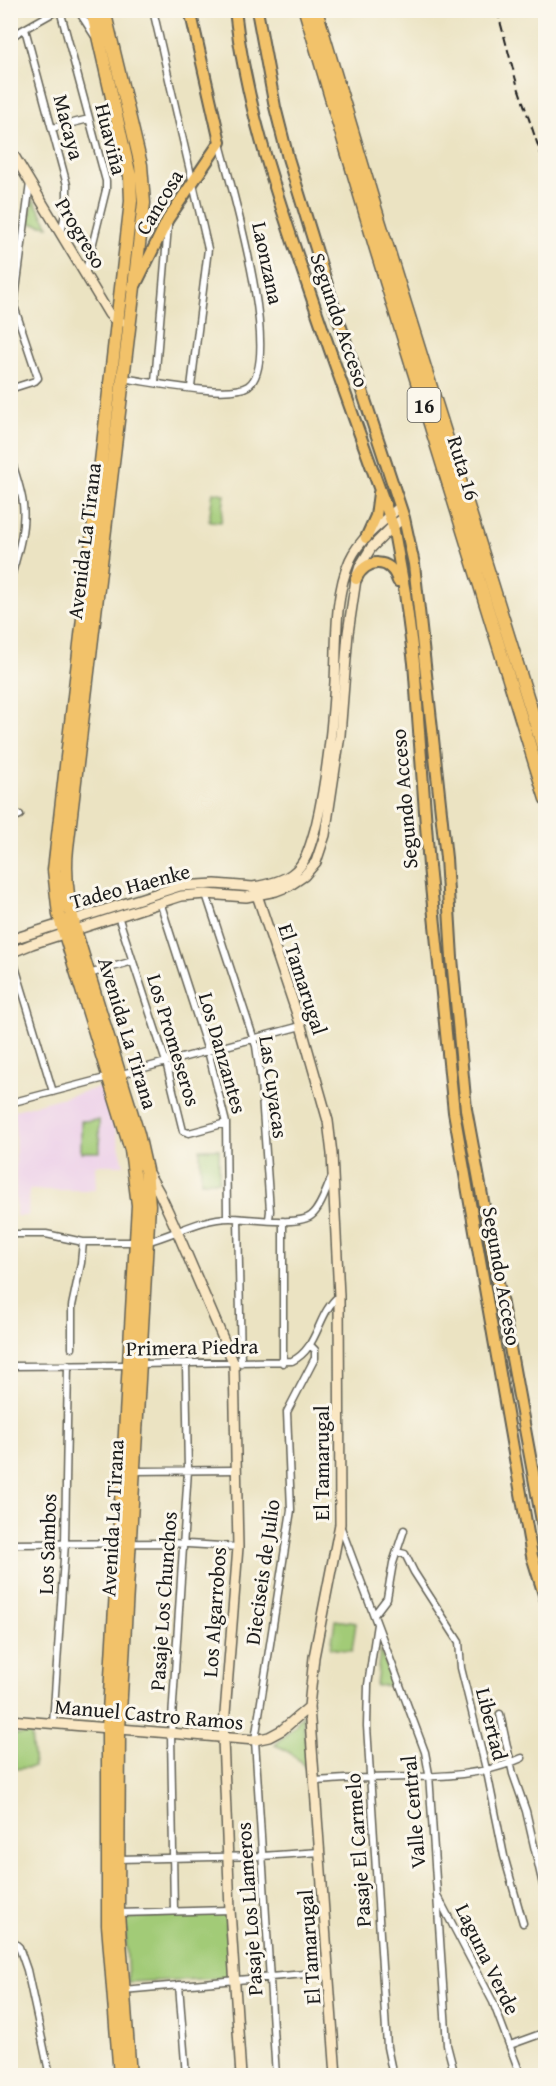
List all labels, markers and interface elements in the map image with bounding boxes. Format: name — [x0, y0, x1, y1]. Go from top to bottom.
street label: Macaya — [45, 91, 93, 163]
street label: Huaviña — [87, 100, 135, 178]
street label: Cancosa — [127, 163, 191, 241]
street label: Progreso — [48, 192, 114, 274]
street label: Laonzana — [244, 219, 292, 307]
street label: Segundo Acceso — [302, 249, 378, 391]
road number: 16 — [408, 388, 440, 422]
street label: Ruta 16 — [440, 432, 488, 504]
street label: Avenida La Tirana — [59, 461, 109, 621]
street label: Segundo Acceso — [382, 728, 426, 870]
street label: Tadeo Haenke — [67, 855, 193, 917]
street label: El Tamarugal — [270, 919, 336, 1039]
street label: Avenida La Tirana — [90, 953, 166, 1113]
street label: Los Promeseros — [139, 970, 209, 1110]
street label: Los Danzantes — [191, 989, 255, 1117]
street label: Las Cuyacas — [251, 1034, 297, 1140]
street label: Segundo Acceso — [475, 1204, 529, 1348]
street label: Primera Piedra — [125, 1330, 259, 1364]
street label: El Tamarugal — [306, 1405, 337, 1521]
street label: Avenida La Tirana — [92, 1438, 132, 1597]
street label: Los Sambos — [30, 1493, 64, 1595]
street label: Dieciseis de Julio — [236, 1497, 288, 1647]
street label: Pasaje Los Chunchos — [141, 1510, 185, 1692]
street label: Los Algarrobos — [194, 1546, 234, 1678]
street label: Libertad — [468, 1684, 516, 1764]
street label: Manuel Castro Ramos — [53, 1690, 245, 1738]
street label: Valle Central — [393, 1754, 433, 1870]
street label: Pasaje El Carmelo — [337, 1772, 379, 1928]
street label: Pasaje Los Llameros — [227, 1821, 271, 1997]
street label: El Tamarugal — [290, 1888, 328, 2006]
street label: Laguna Verde — [448, 1898, 528, 2020]

